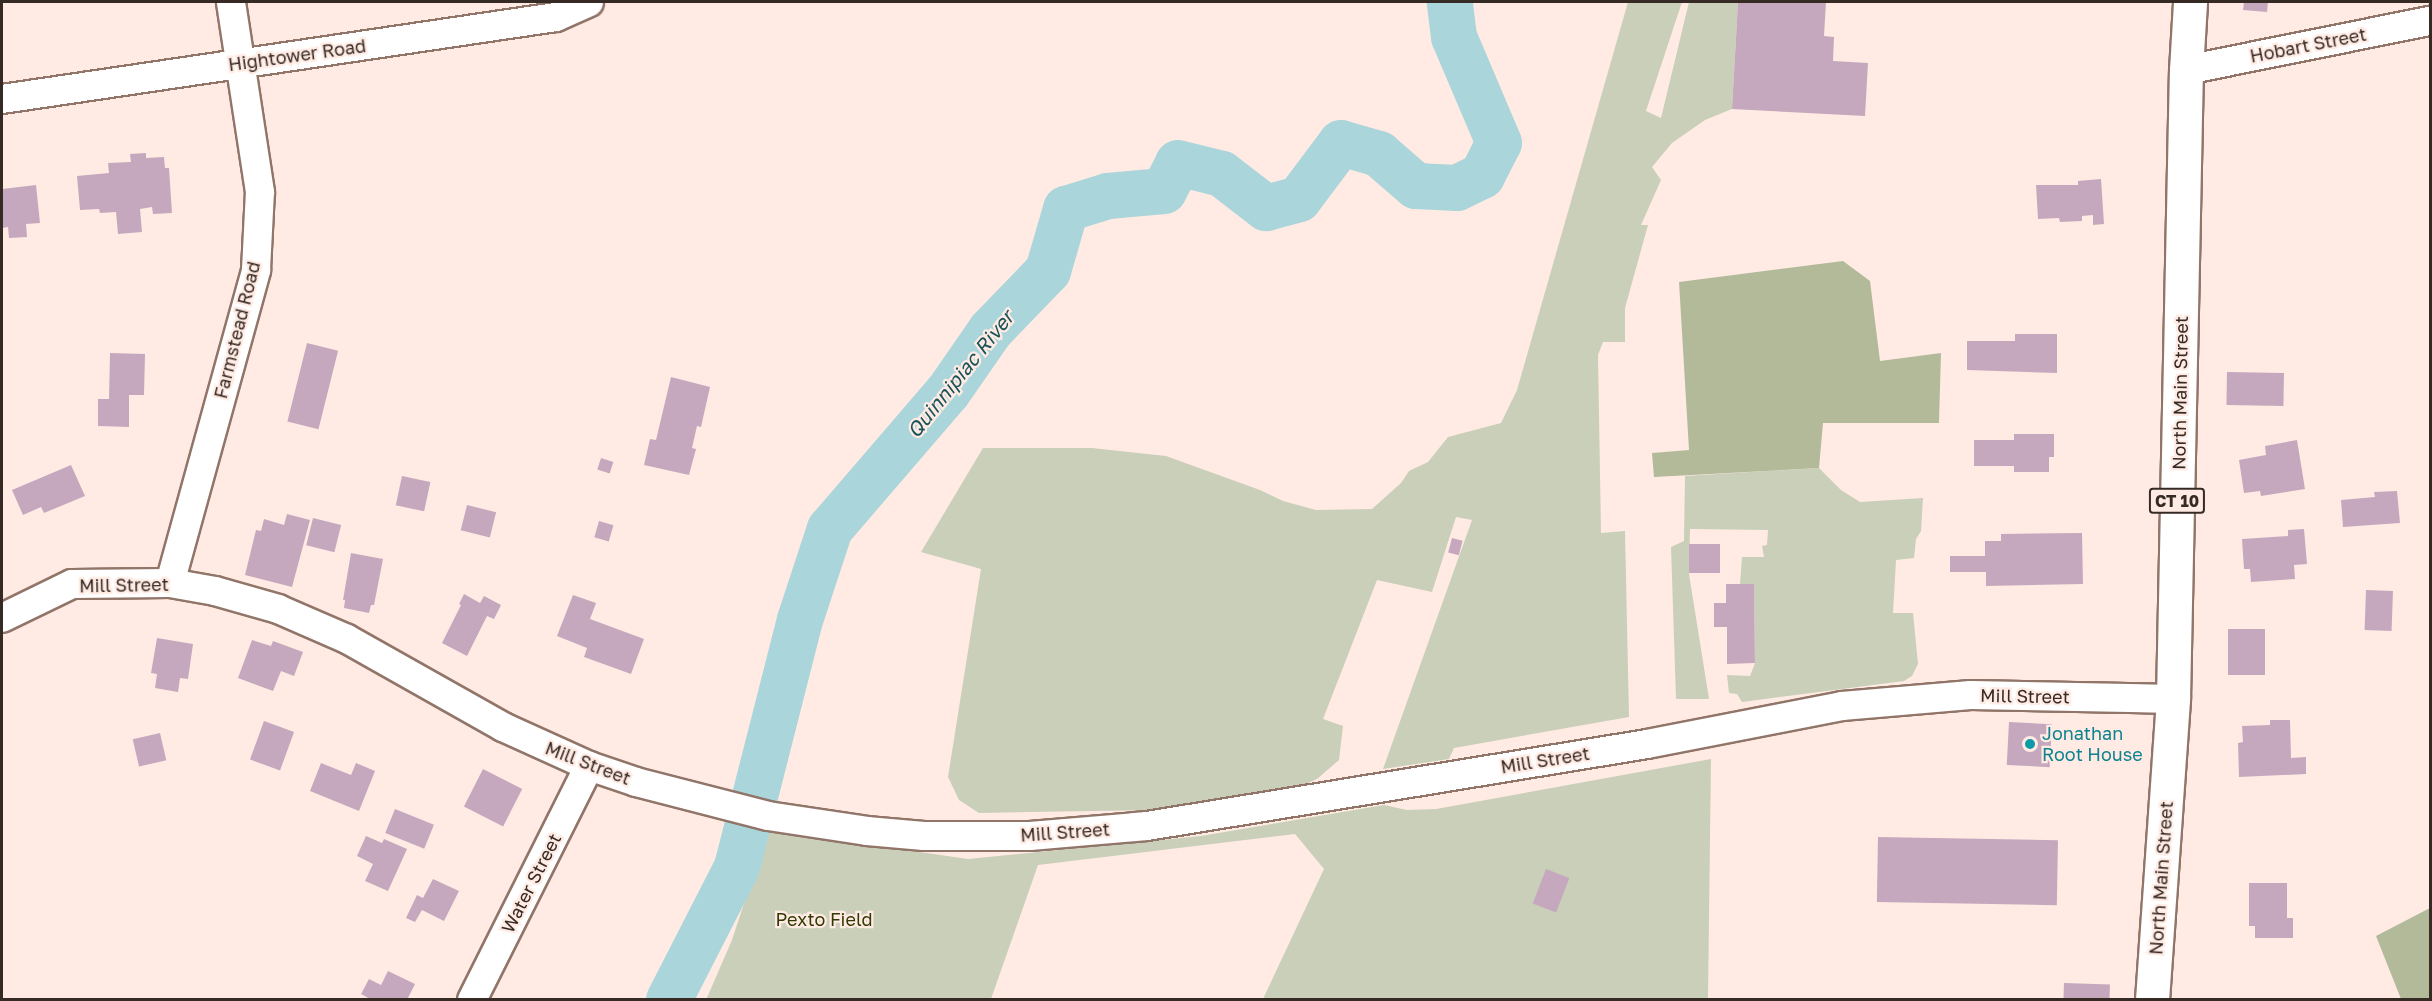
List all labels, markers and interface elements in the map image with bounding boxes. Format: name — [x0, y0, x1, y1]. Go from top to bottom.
street label: Hobart Street — [2248, 23, 2368, 67]
street label: Hightower Road — [227, 35, 367, 75]
street label: Farmstead Road — [210, 259, 264, 401]
water label: Quinnipiac River — [902, 306, 1018, 442]
street label: North Main Street — [2168, 316, 2192, 470]
road number: CT 10 — [2148, 488, 2206, 514]
street label: Mill Street — [79, 573, 169, 597]
street label: Mill Street — [1980, 684, 2070, 708]
place label: Jonathan Root House — [2042, 723, 2143, 766]
street label: Mill Street — [542, 737, 634, 789]
marker: Jonathan Root House — [2023, 737, 2037, 751]
street label: Mill Street — [1499, 742, 1591, 778]
street label: North Main Street — [2145, 800, 2177, 956]
street label: Mill Street — [1020, 818, 1110, 846]
street label: Water Street — [497, 830, 565, 936]
park label: Pexto Field — [775, 908, 873, 930]

